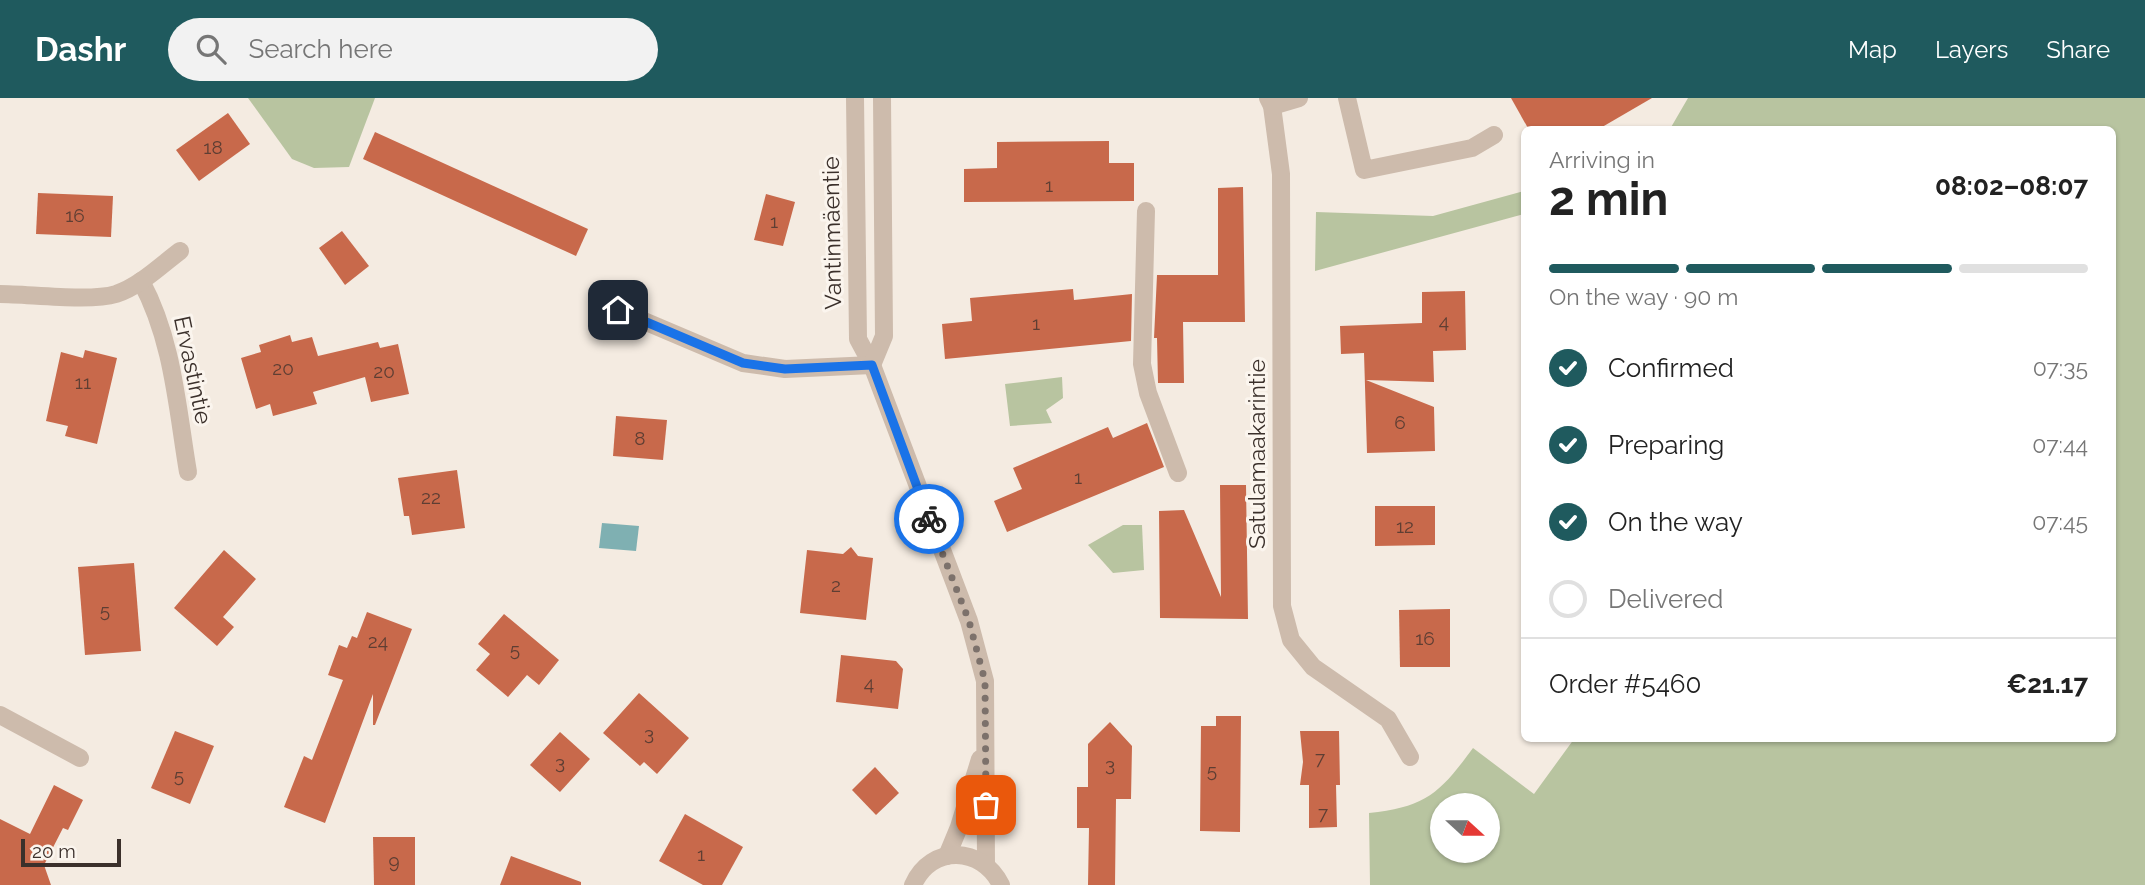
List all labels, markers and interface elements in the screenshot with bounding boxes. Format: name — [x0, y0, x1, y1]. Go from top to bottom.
search box — [168, 18, 658, 81]
text: Dashr — [35, 30, 126, 69]
icon: search — [192, 30, 230, 68]
text: Search here — [248, 34, 393, 64]
text: Map — [1848, 35, 1897, 64]
text: Layers — [1935, 35, 2008, 64]
text: Share — [2046, 35, 2110, 64]
house number: 18 — [203, 136, 223, 158]
text: Arriving in — [1549, 146, 1655, 173]
street label: Vantinmäentie — [817, 156, 846, 310]
text: 08:02–08:07 — [1935, 171, 2088, 201]
text: 2 min — [1549, 172, 1668, 226]
house number: 1 — [1045, 174, 1053, 196]
house number: 16 — [65, 204, 85, 226]
house number: 1 — [770, 210, 778, 232]
pin — [588, 280, 648, 340]
text: On the way · 90 m — [1549, 283, 1738, 310]
icon: home — [599, 291, 637, 329]
house number: 4 — [1439, 310, 1449, 332]
house number: 1 — [1032, 312, 1040, 334]
street label: Ervastintie — [169, 313, 218, 426]
icon: check — [1549, 349, 1587, 387]
text: Confirmed — [1608, 353, 1734, 383]
text: 07:35 — [2033, 354, 2088, 381]
house number: 20 — [272, 357, 294, 379]
street label: Satulamaakarintie — [1243, 359, 1270, 549]
house number: 20 — [373, 360, 395, 382]
house number: 11 — [75, 371, 91, 393]
house number: 6 — [1394, 411, 1406, 433]
icon: check — [1549, 426, 1587, 464]
house number: 8 — [634, 427, 646, 449]
text: Preparing — [1608, 430, 1724, 460]
text: 07:44 — [2032, 431, 2088, 458]
house number: 1 — [1074, 466, 1082, 488]
courier — [894, 484, 964, 554]
house number: 22 — [421, 486, 441, 508]
icon: bike — [910, 500, 948, 538]
icon: check — [1549, 503, 1587, 541]
text: On the way — [1608, 507, 1743, 537]
text: 07:45 — [2032, 508, 2088, 535]
house number: 12 — [1396, 515, 1414, 537]
house number: 2 — [831, 574, 841, 596]
text: Delivered — [1608, 584, 1723, 614]
house number: 5 — [100, 599, 110, 621]
house number: 16 — [1415, 627, 1435, 649]
house number: 24 — [368, 630, 388, 652]
house number: 5 — [510, 638, 520, 660]
text: Order #5460 — [1549, 669, 1701, 699]
text: €21.17 — [2006, 669, 2088, 699]
house number: 4 — [864, 672, 874, 694]
house number: 3 — [644, 722, 654, 744]
house number: 7 — [1315, 747, 1325, 769]
house number: 3 — [555, 751, 565, 773]
house number: 3 — [1105, 753, 1115, 775]
house number: 5 — [1207, 759, 1217, 781]
house number: 5 — [174, 764, 184, 786]
pin — [956, 775, 1016, 835]
icon: bag — [967, 786, 1005, 824]
north arrow — [1430, 793, 1500, 863]
map controls — [1430, 793, 1500, 863]
house number: 7 — [1318, 802, 1328, 824]
scale bar — [21, 836, 121, 868]
text: 20 m — [32, 840, 76, 862]
house number: 1 — [697, 843, 705, 865]
house number: 9 — [388, 850, 400, 872]

